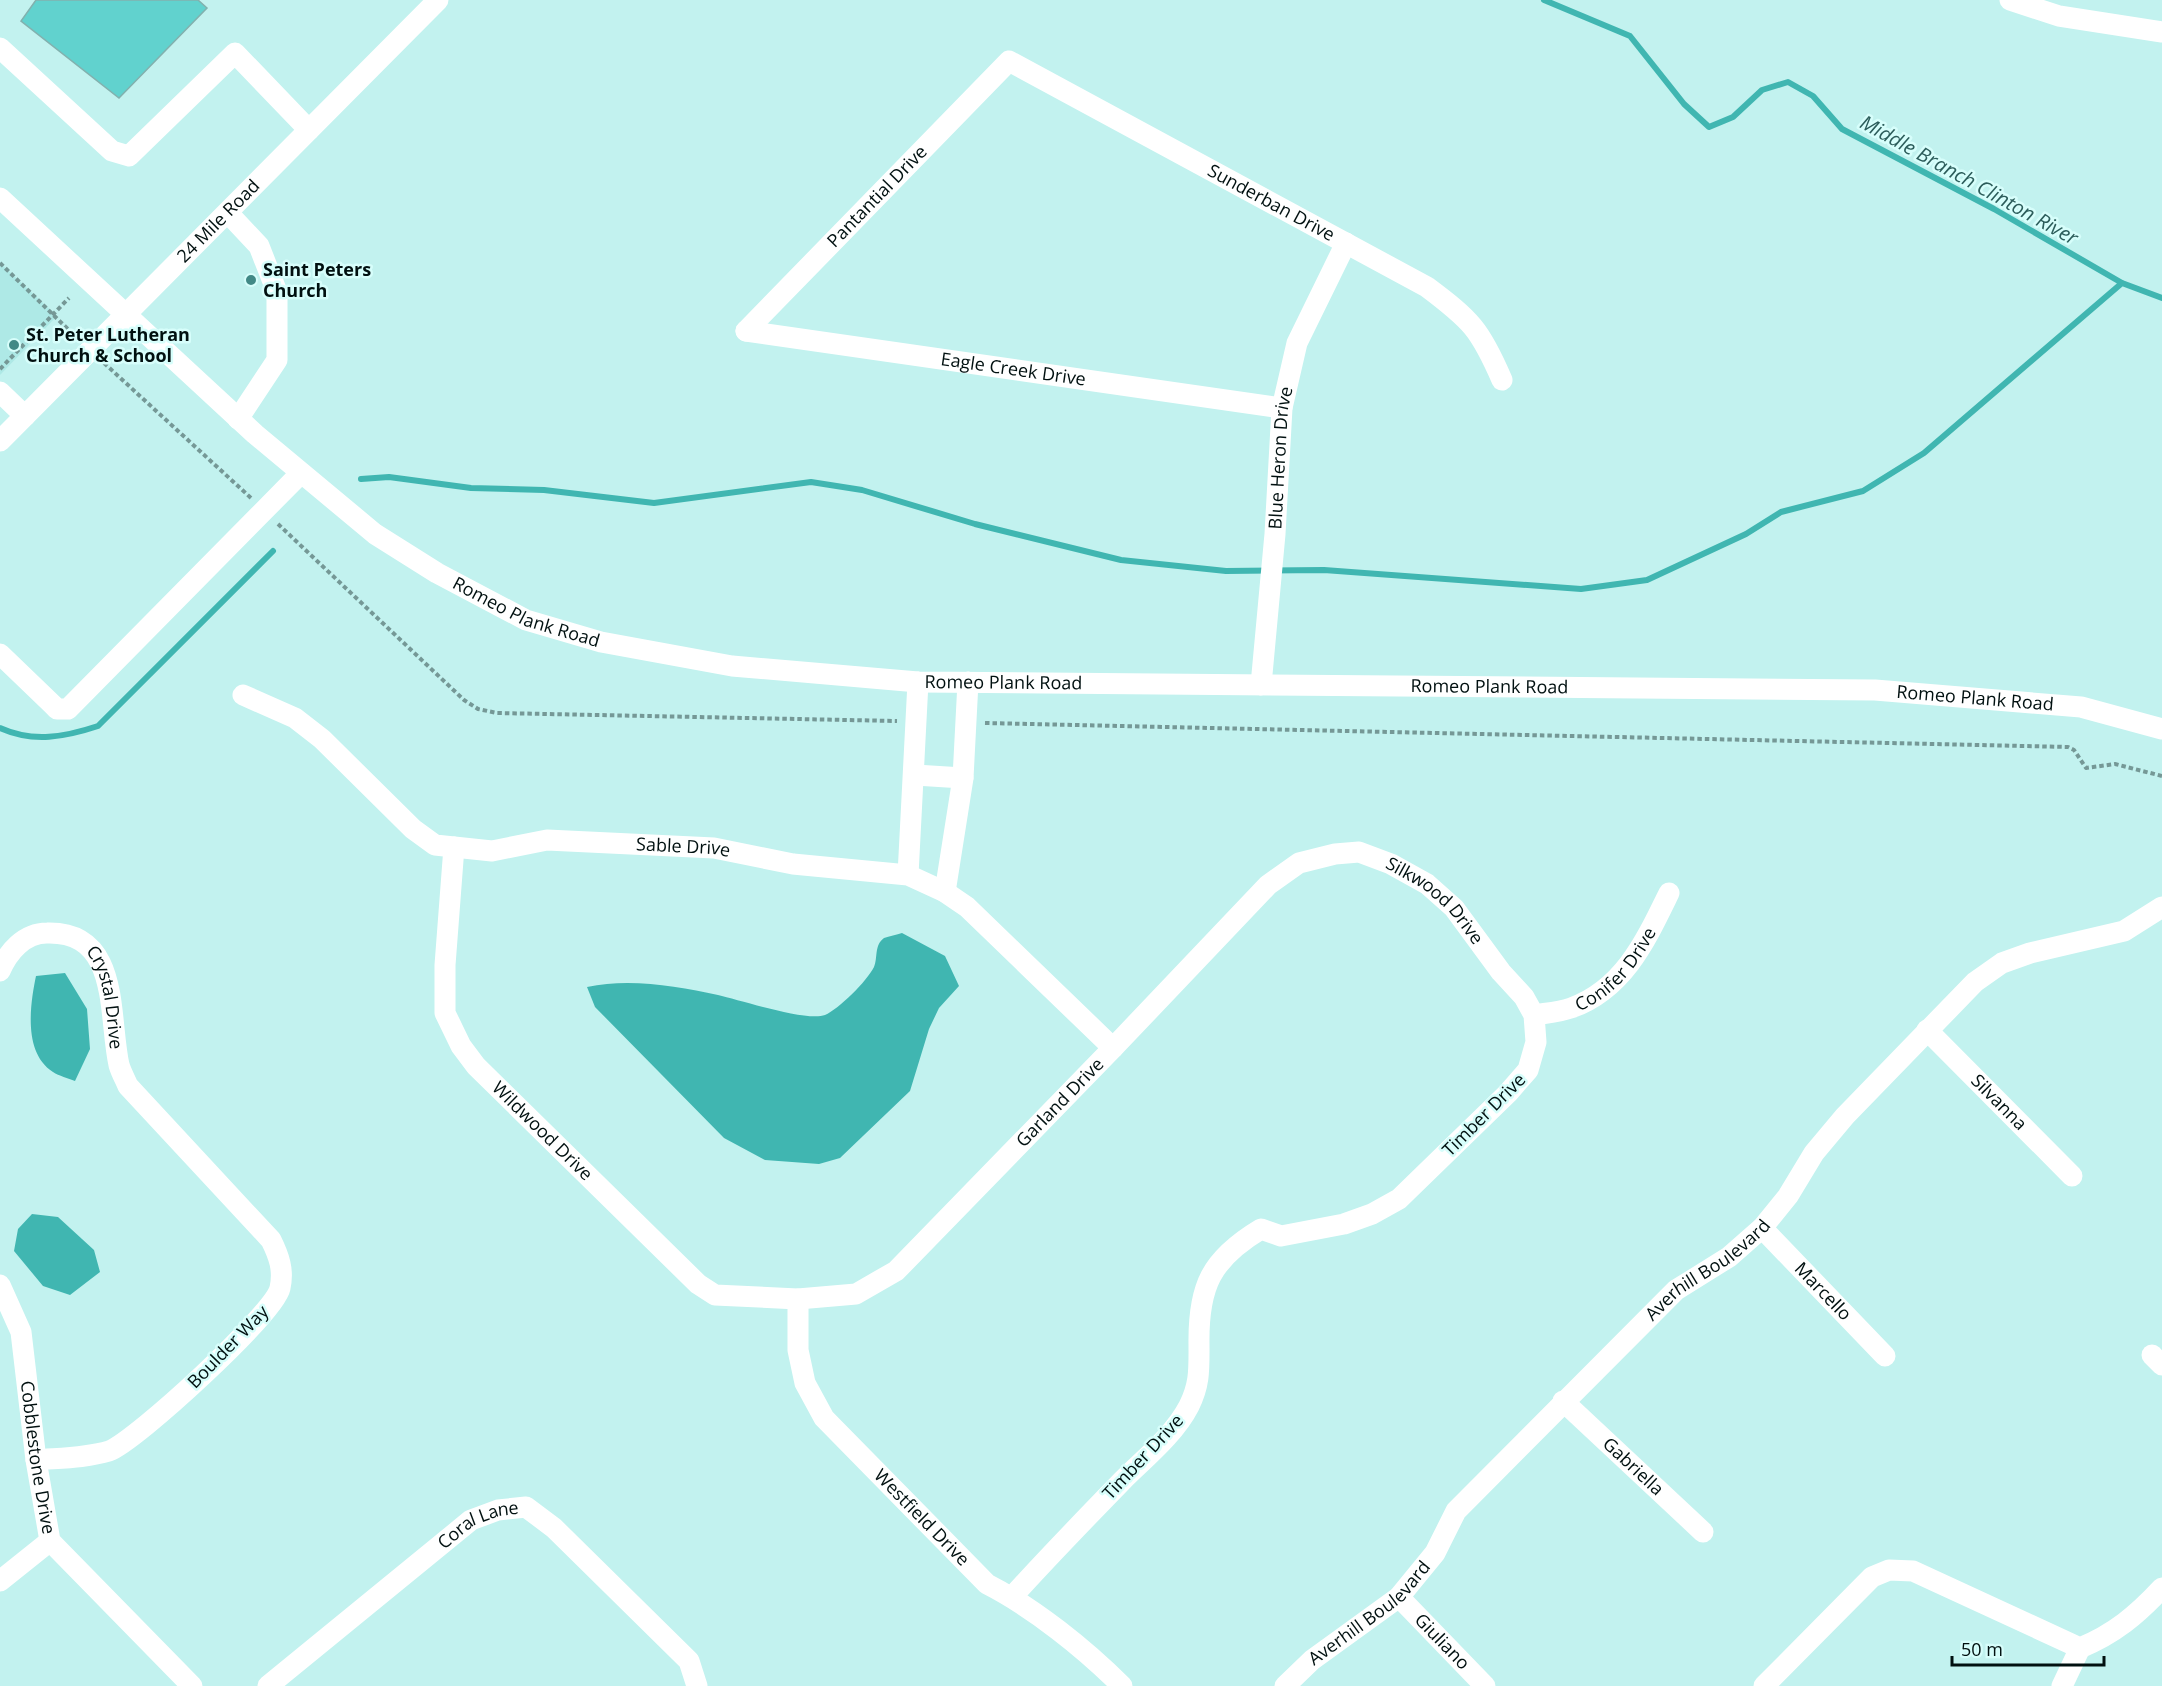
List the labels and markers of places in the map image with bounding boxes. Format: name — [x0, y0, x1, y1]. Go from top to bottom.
place label: Saint Peters Church — [263, 257, 371, 302]
marker: Saint Peters Church — [244, 273, 258, 287]
place label: St. Peter Lutheran Church & School — [26, 322, 190, 367]
marker: St. Peter Lutheran Church & School — [7, 338, 21, 352]

